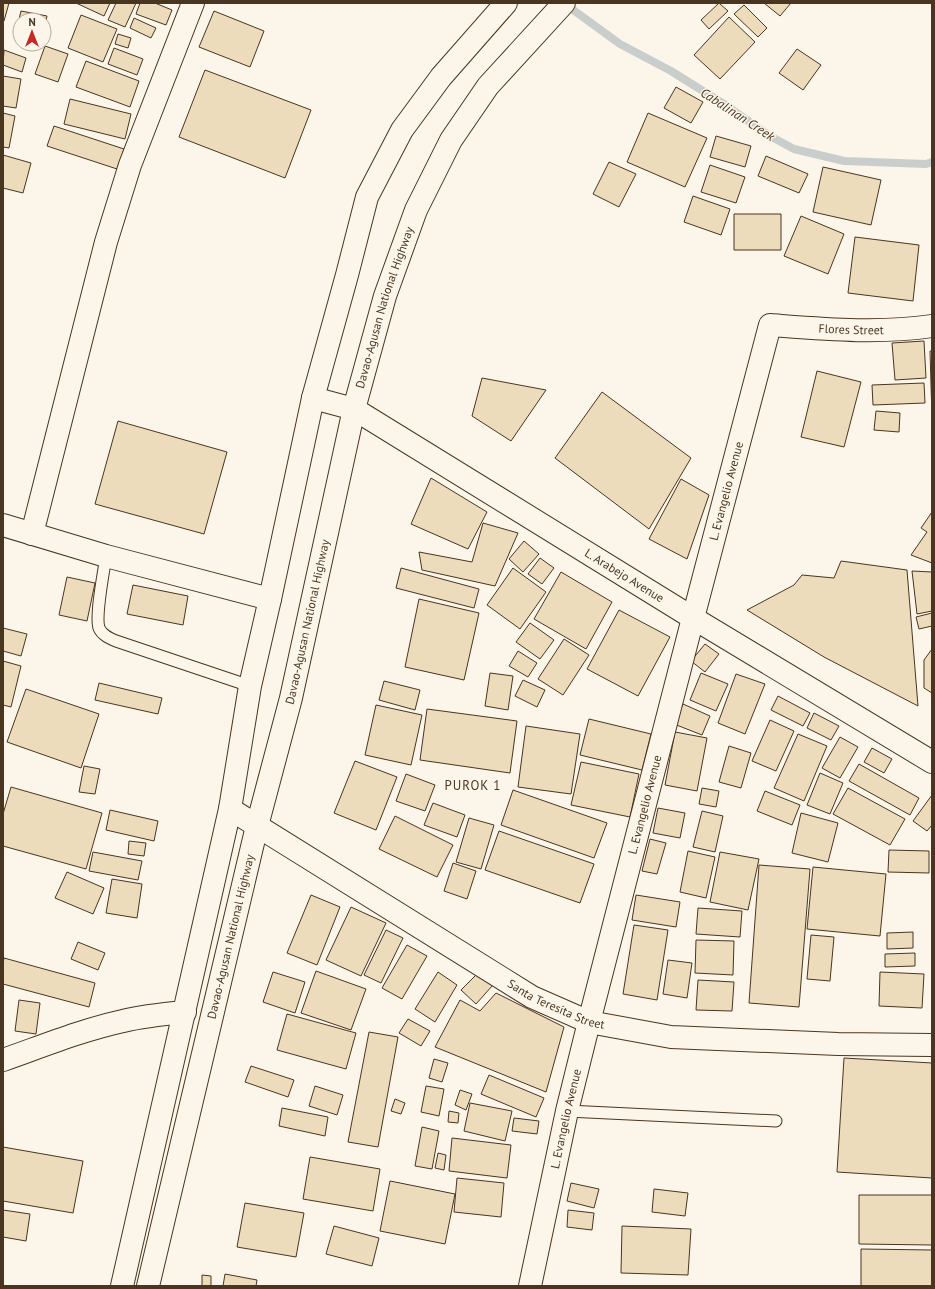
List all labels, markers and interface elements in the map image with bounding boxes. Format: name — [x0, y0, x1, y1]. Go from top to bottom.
north arrow — [12, 12, 52, 52]
text: N — [28, 15, 36, 29]
water label: Cabalinan Creek — [697, 84, 779, 145]
street label: Davao-Agusan National Highway — [352, 224, 417, 390]
street label: Flores Street — [818, 321, 884, 337]
street label: L. Evangelio Avenue — [706, 440, 746, 542]
street label: Davao-Agusan National Highway — [282, 537, 332, 706]
street label: L. Arabejo Avenue — [582, 545, 667, 605]
street label: L. Evangelio Avenue — [625, 753, 664, 856]
district label: PUROK 1 — [445, 777, 501, 794]
street label: Davao-Agusan National Highway — [204, 852, 257, 1020]
street label: Santa Teresita Street — [505, 976, 606, 1032]
street label: L. Evangelio Avenue — [547, 1067, 584, 1170]

